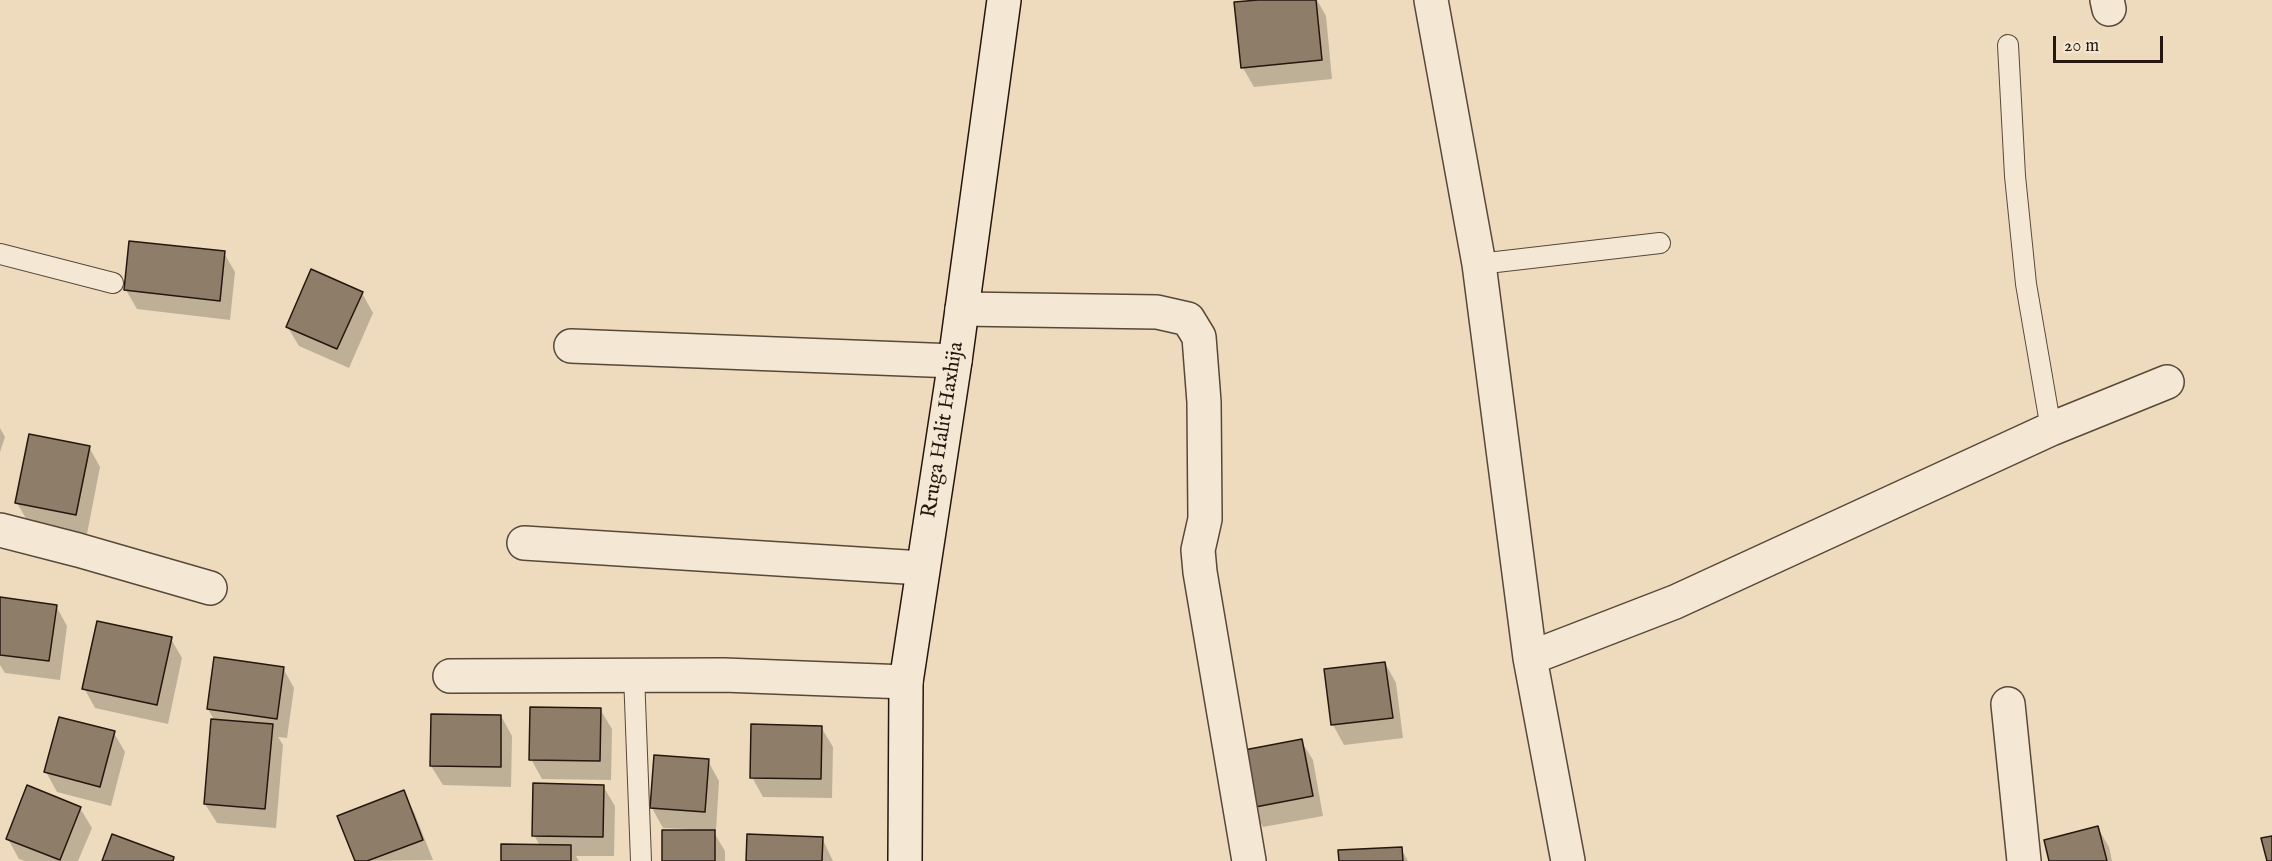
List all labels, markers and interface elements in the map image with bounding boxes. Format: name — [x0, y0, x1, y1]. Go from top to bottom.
scale bar — [2056, 24, 2166, 62]
text: 20 m — [2064, 35, 2099, 58]
street label: Rruga Halit Haxhija — [918, 340, 970, 520]

